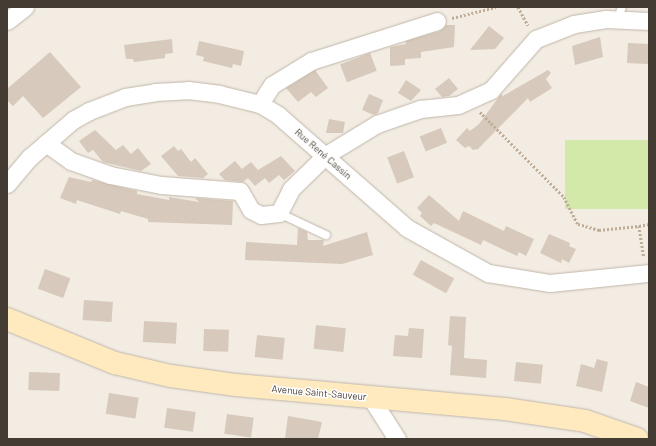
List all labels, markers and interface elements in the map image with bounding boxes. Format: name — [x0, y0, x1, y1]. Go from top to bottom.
street label: Rue René Cassin — [292, 126, 354, 182]
street label: Avenue Saint-Sauveur — [271, 383, 367, 403]

